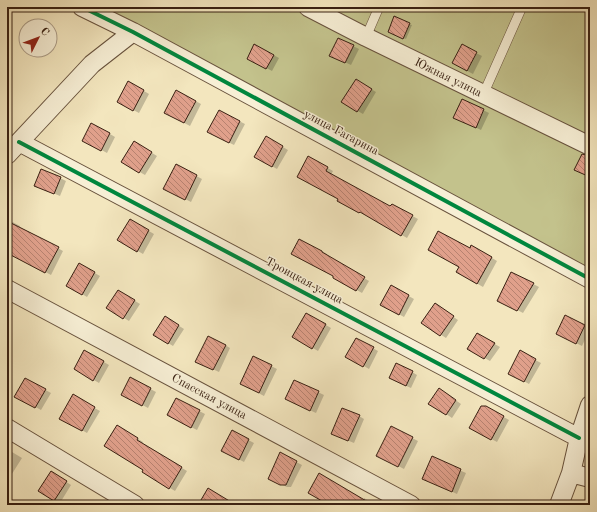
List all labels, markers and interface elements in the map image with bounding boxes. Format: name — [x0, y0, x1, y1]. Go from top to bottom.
north arrow — [18, 18, 58, 58]
text: С — [38, 26, 51, 39]
street label: Южная улица — [412, 57, 484, 100]
street label: улица Гагарина — [302, 108, 381, 158]
street label: Троицкая улица — [263, 256, 345, 307]
street label: Спасская улица — [169, 372, 249, 422]

